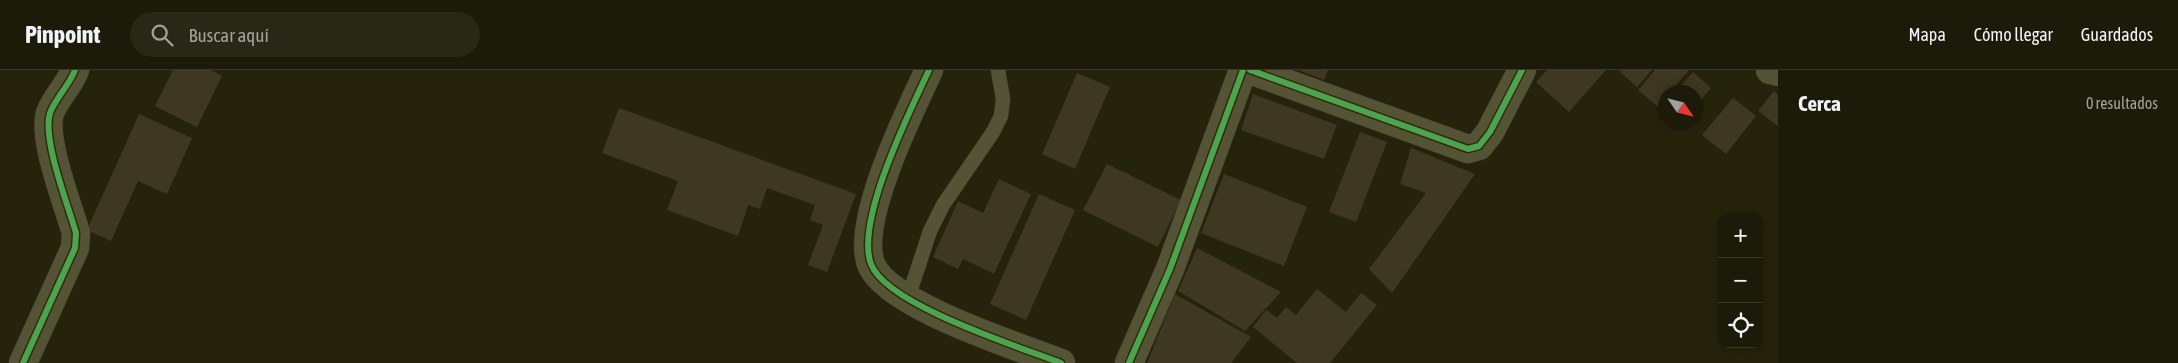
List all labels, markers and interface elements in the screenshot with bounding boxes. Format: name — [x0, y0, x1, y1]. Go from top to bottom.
search box — [130, 12, 480, 57]
text: Pinpoint — [25, 21, 100, 48]
icon: search — [148, 21, 176, 49]
text: Buscar aquí — [188, 24, 269, 46]
text: Mapa — [1908, 24, 1946, 45]
text: Cómo llegar — [1974, 24, 2053, 45]
text: Guardados — [2081, 24, 2153, 45]
north arrow — [1658, 85, 1703, 130]
text: Cerca — [1798, 91, 1841, 115]
text: 0 resultados — [2086, 94, 2158, 112]
map controls — [1718, 213, 1763, 348]
button: + — [1718, 213, 1763, 258]
button: − — [1718, 258, 1763, 303]
button: locate — [1718, 303, 1763, 348]

